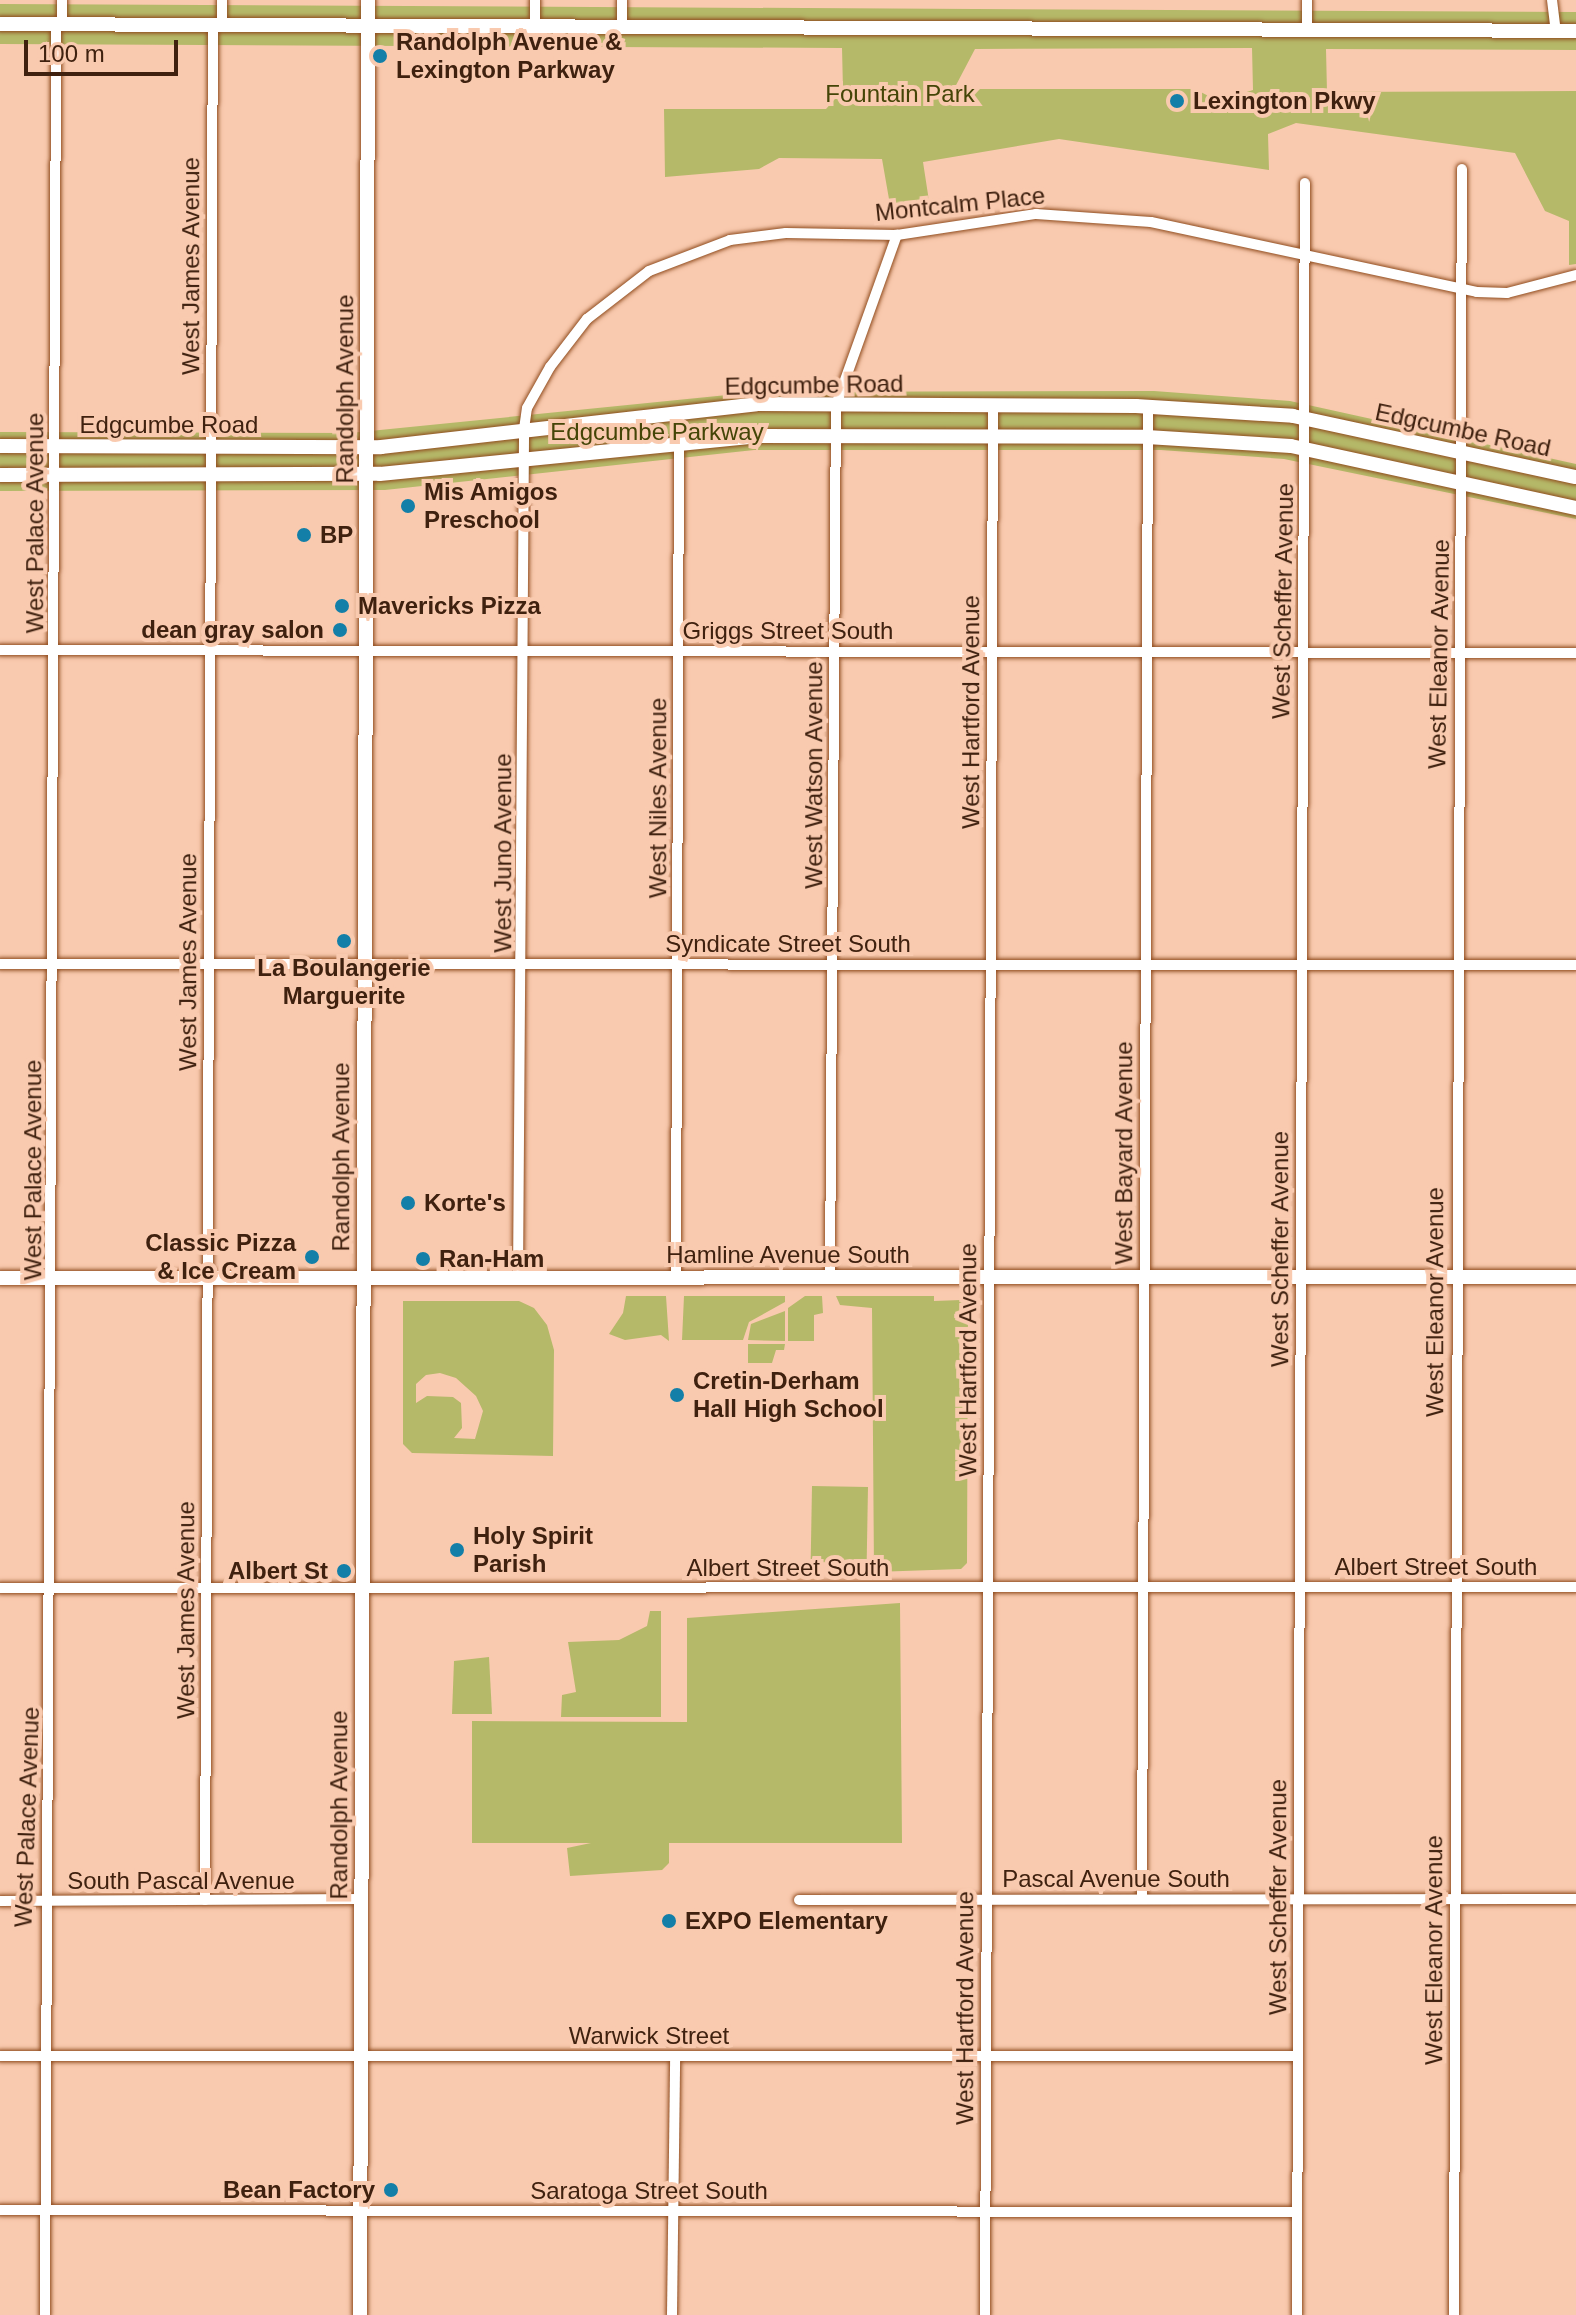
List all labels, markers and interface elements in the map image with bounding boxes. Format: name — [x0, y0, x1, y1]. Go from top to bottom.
scale bar — [28, 24, 182, 74]
place label: Randolph Avenue & Lexington Parkway — [396, 28, 623, 84]
text: 100 m — [38, 40, 105, 67]
marker: Randolph Avenue & Lexington Parkway — [371, 47, 389, 65]
park label: Fountain Park — [825, 80, 975, 108]
place label: Lexington Pkwy — [1193, 87, 1376, 115]
marker: Lexington Pkwy — [1168, 92, 1186, 110]
street label: West James Avenue — [177, 156, 205, 376]
street label: Montcalm Place — [874, 181, 1046, 227]
street label: Randolph Avenue — [331, 294, 359, 484]
street label: Edgcumbe Road — [724, 369, 904, 401]
street label: Edgcumbe Road — [1373, 397, 1553, 463]
street label: Edgcumbe Road — [80, 411, 258, 439]
street label: West Palace Avenue — [21, 412, 49, 634]
park label: Edgcumbe Parkway — [550, 418, 764, 446]
place label: Mis Amigos Preschool — [424, 478, 559, 534]
street label: West Scheffer Avenue — [1267, 482, 1299, 720]
marker: Mis Amigos Preschool — [399, 497, 417, 515]
place label: BP — [320, 521, 353, 549]
marker: BP — [295, 526, 313, 544]
street label: West Eleanor Avenue — [1423, 538, 1455, 770]
place label: Mavericks Pizza — [358, 592, 541, 620]
street label: West Hartford Avenue — [957, 594, 985, 830]
marker: Mavericks Pizza — [333, 597, 351, 615]
place label: dean gray salon — [141, 616, 324, 644]
street label: Griggs Street South — [683, 617, 893, 645]
marker: dean gray salon — [331, 621, 349, 639]
street label: West Watson Avenue — [800, 660, 828, 890]
street label: West Niles Avenue — [644, 697, 672, 899]
street label: West Juno Avenue — [489, 753, 517, 953]
street label: West James Avenue — [174, 852, 202, 1072]
street label: Syndicate Street South — [665, 930, 911, 958]
marker: La Boulangerie Marguerite — [335, 932, 353, 950]
place label: La Boulangerie Marguerite — [257, 954, 431, 1010]
street label: West Bayard Avenue — [1110, 1041, 1138, 1265]
street label: West Palace Avenue — [19, 1059, 47, 1281]
street label: Randolph Avenue — [327, 1062, 355, 1252]
street label: West Scheffer Avenue — [1266, 1130, 1294, 1368]
street label: West Eleanor Avenue — [1421, 1186, 1449, 1418]
place label: Korte's — [424, 1189, 506, 1217]
marker: Korte's — [399, 1194, 417, 1212]
place label: Classic Pizza & Ice Cream — [145, 1229, 296, 1285]
street label: Hamline Avenue South — [665, 1241, 911, 1269]
street label: West Hartford Avenue — [954, 1242, 982, 1478]
place label: Ran-Ham — [439, 1245, 544, 1273]
marker: Classic Pizza & Ice Cream — [303, 1248, 321, 1266]
marker: Ran-Ham — [414, 1250, 432, 1268]
place label: Cretin-Derham Hall High School — [693, 1367, 884, 1423]
marker: Cretin-Derham Hall High School — [668, 1386, 686, 1404]
street label: West James Avenue — [172, 1500, 200, 1720]
place label: Holy Spirit Parish — [473, 1522, 593, 1578]
marker: Holy Spirit Parish — [448, 1541, 466, 1559]
street label: Albert Street South — [1335, 1553, 1537, 1581]
street label: Albert Street South — [687, 1554, 889, 1582]
place label: Albert St — [228, 1557, 328, 1585]
marker: Albert St — [335, 1562, 353, 1580]
street label: West Palace Avenue — [9, 1706, 45, 1928]
street label: Randolph Avenue — [325, 1710, 353, 1900]
street label: West Scheffer Avenue — [1264, 1778, 1292, 2016]
street label: West Eleanor Avenue — [1420, 1834, 1448, 2066]
street label: Pascal Avenue South — [1001, 1865, 1231, 1893]
street label: South Pascal Avenue — [66, 1867, 296, 1895]
street label: West Hartford Avenue — [951, 1890, 979, 2126]
place label: EXPO Elementary — [685, 1907, 888, 1935]
marker: EXPO Elementary — [660, 1912, 678, 1930]
street label: Warwick Street — [569, 2022, 729, 2050]
place label: Bean Factory — [223, 2176, 375, 2204]
street label: Saratoga Street South — [530, 2177, 768, 2205]
marker: Bean Factory — [382, 2181, 400, 2199]

